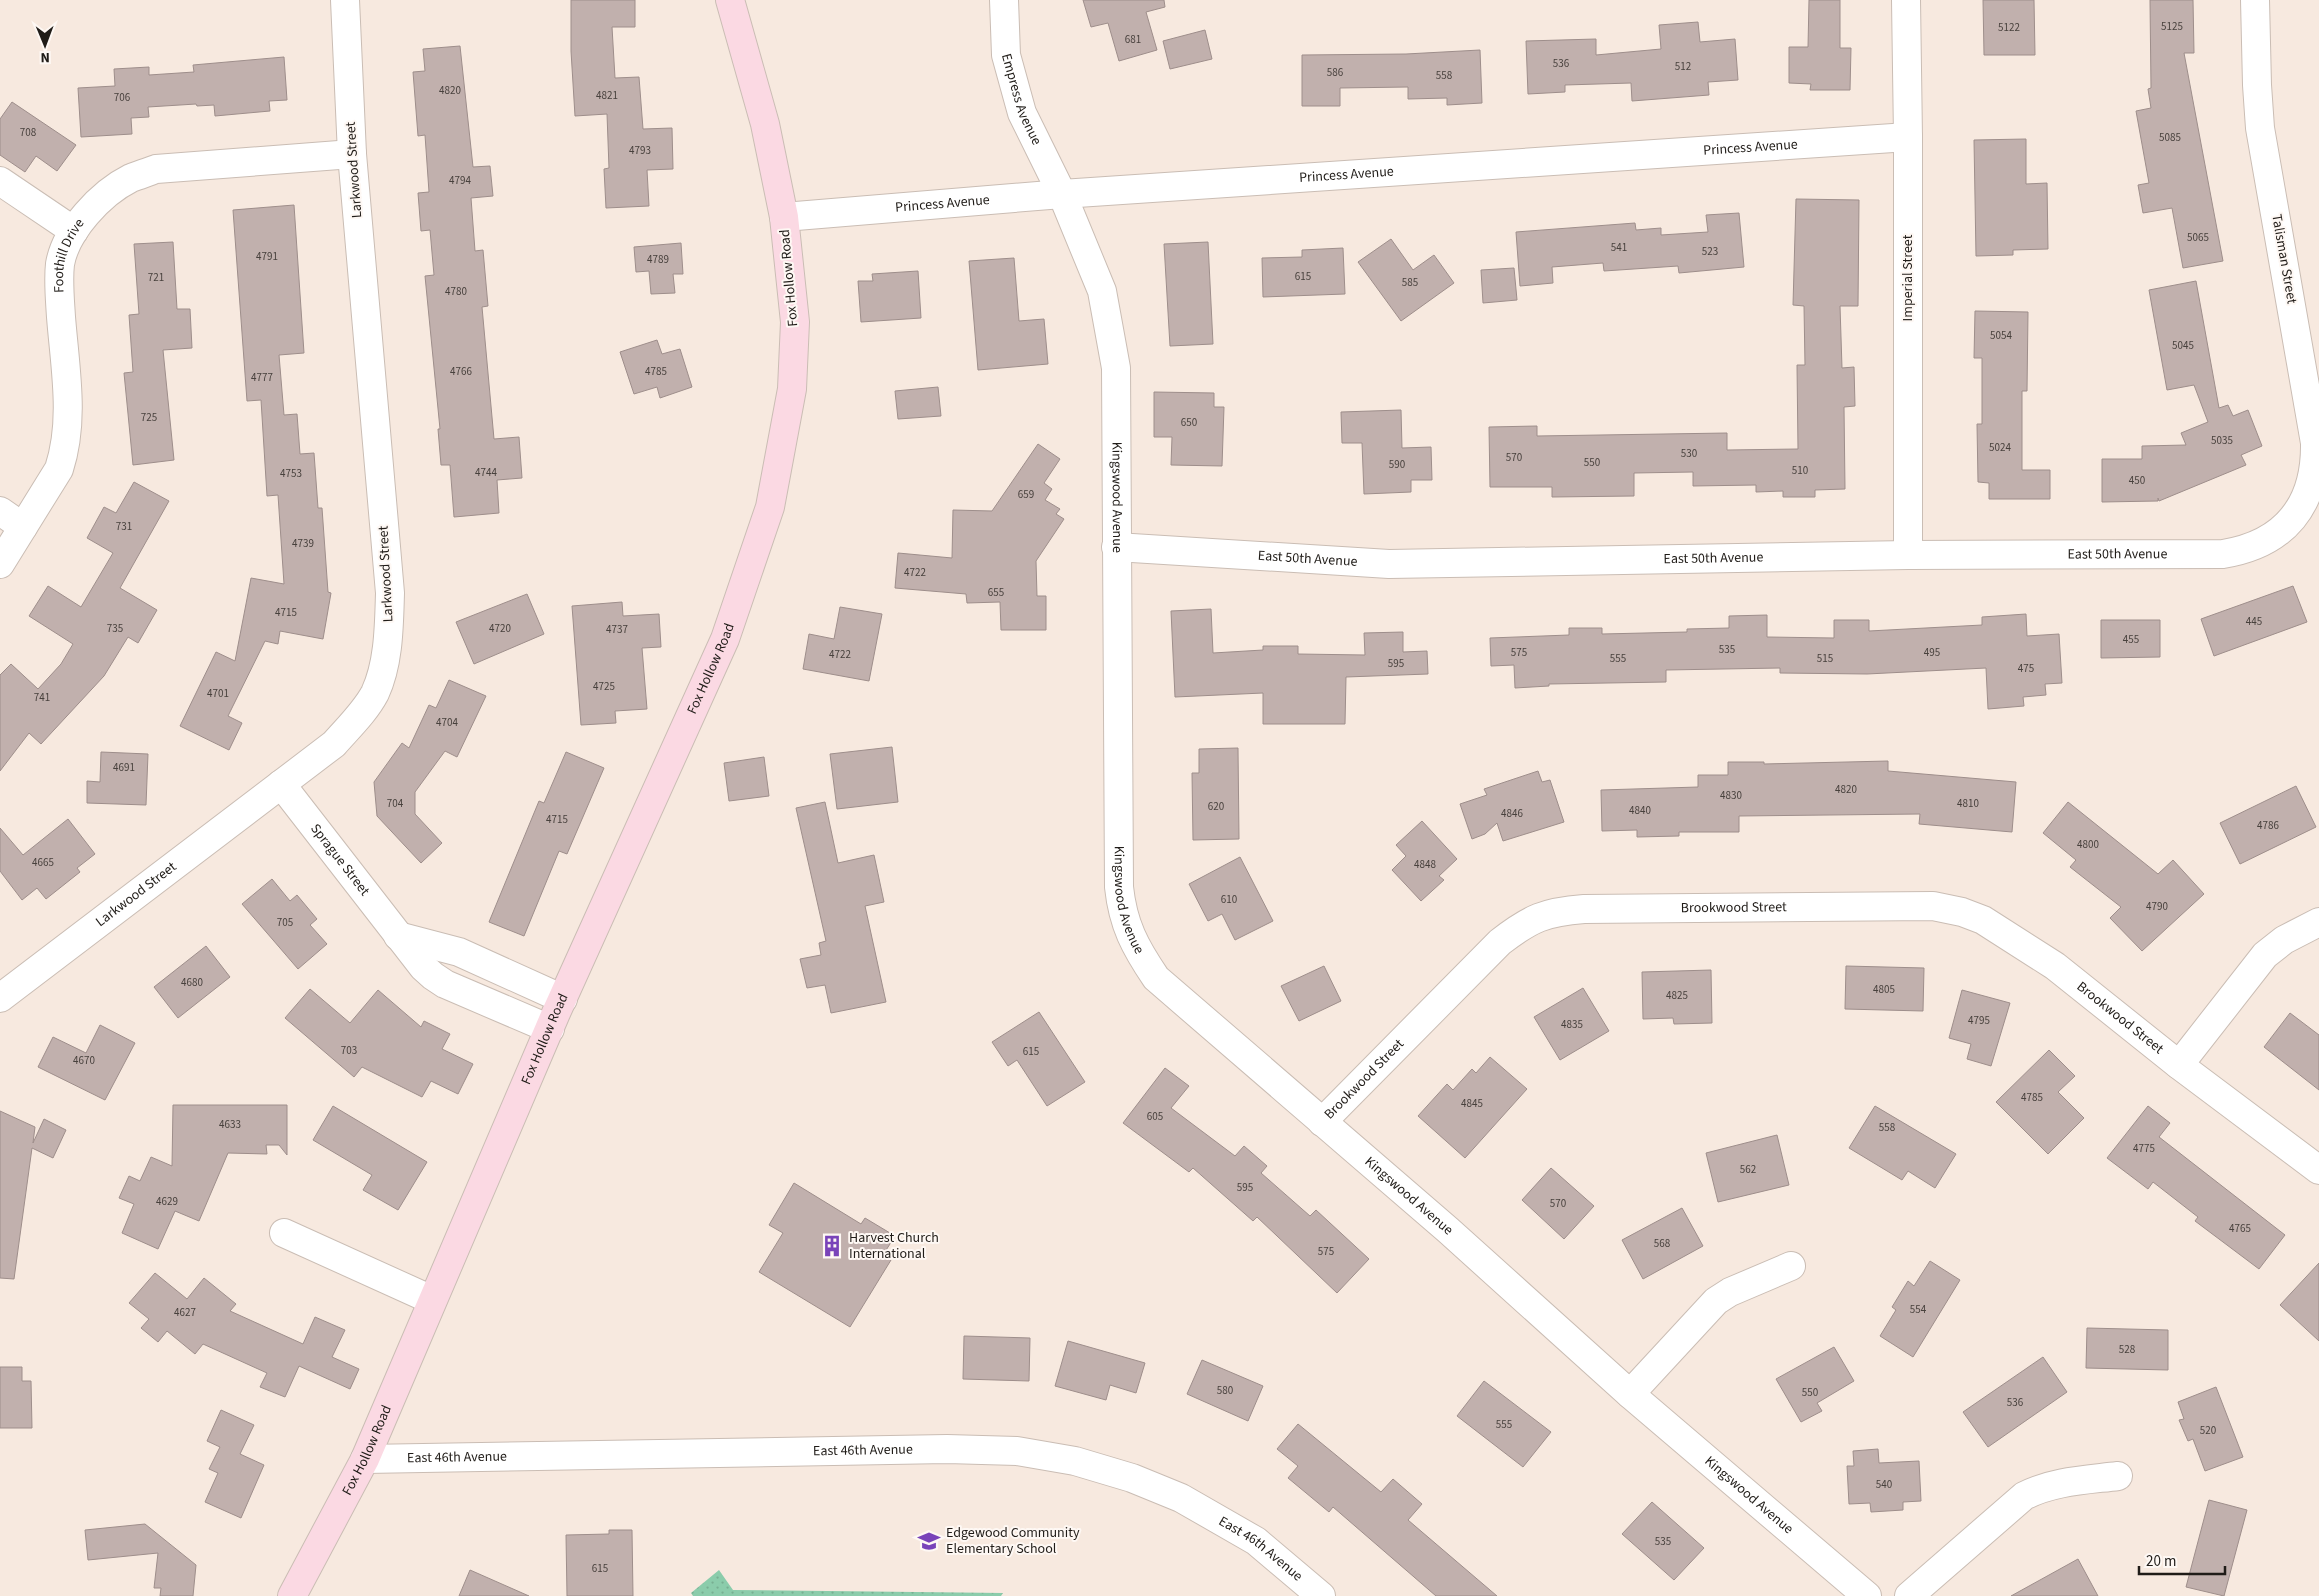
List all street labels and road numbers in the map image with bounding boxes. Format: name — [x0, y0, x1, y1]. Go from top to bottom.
street label: Empress Avenue — [996, 51, 1046, 149]
street label: Larkwood Street — [341, 121, 367, 219]
street label: Princess Avenue — [1703, 134, 1798, 161]
street label: Princess Avenue — [1298, 162, 1394, 188]
street label: Princess Avenue — [894, 190, 991, 218]
street label: Talisman Street — [2266, 213, 2302, 306]
street label: Foothill Drive — [49, 214, 89, 293]
street label: Fox Hollow Road — [775, 229, 803, 327]
street label: Imperial Street — [1898, 234, 1918, 321]
street label: Kingswood Avenue — [1106, 442, 1127, 553]
street label: Larkwood Street — [373, 525, 399, 623]
street label: East 50th Avenue — [2067, 544, 2167, 564]
street label: East 50th Avenue — [1257, 546, 1358, 572]
street label: East 50th Avenue — [1663, 548, 1764, 569]
street label: Fox Hollow Road — [682, 621, 740, 717]
street label: Sprague Street — [305, 820, 374, 900]
street label: Kingswood Avenue — [1109, 846, 1149, 958]
street label: Larkwood Street — [92, 857, 181, 932]
street label: Brookwood Street — [1681, 897, 1787, 918]
street label: Brookwood Street — [2072, 977, 2168, 1059]
street label: Fox Hollow Road — [516, 990, 574, 1088]
street label: Brookwood Street — [1320, 1034, 1409, 1124]
street label: Kingswood Avenue — [1360, 1152, 1457, 1240]
street label: Fox Hollow Road — [337, 1402, 397, 1499]
street label: East 46th Avenue — [813, 1440, 913, 1461]
street label: East 46th Avenue — [407, 1447, 507, 1468]
street label: Kingswood Avenue — [1700, 1452, 1798, 1539]
street label: East 46th Avenue — [1215, 1512, 1307, 1586]

